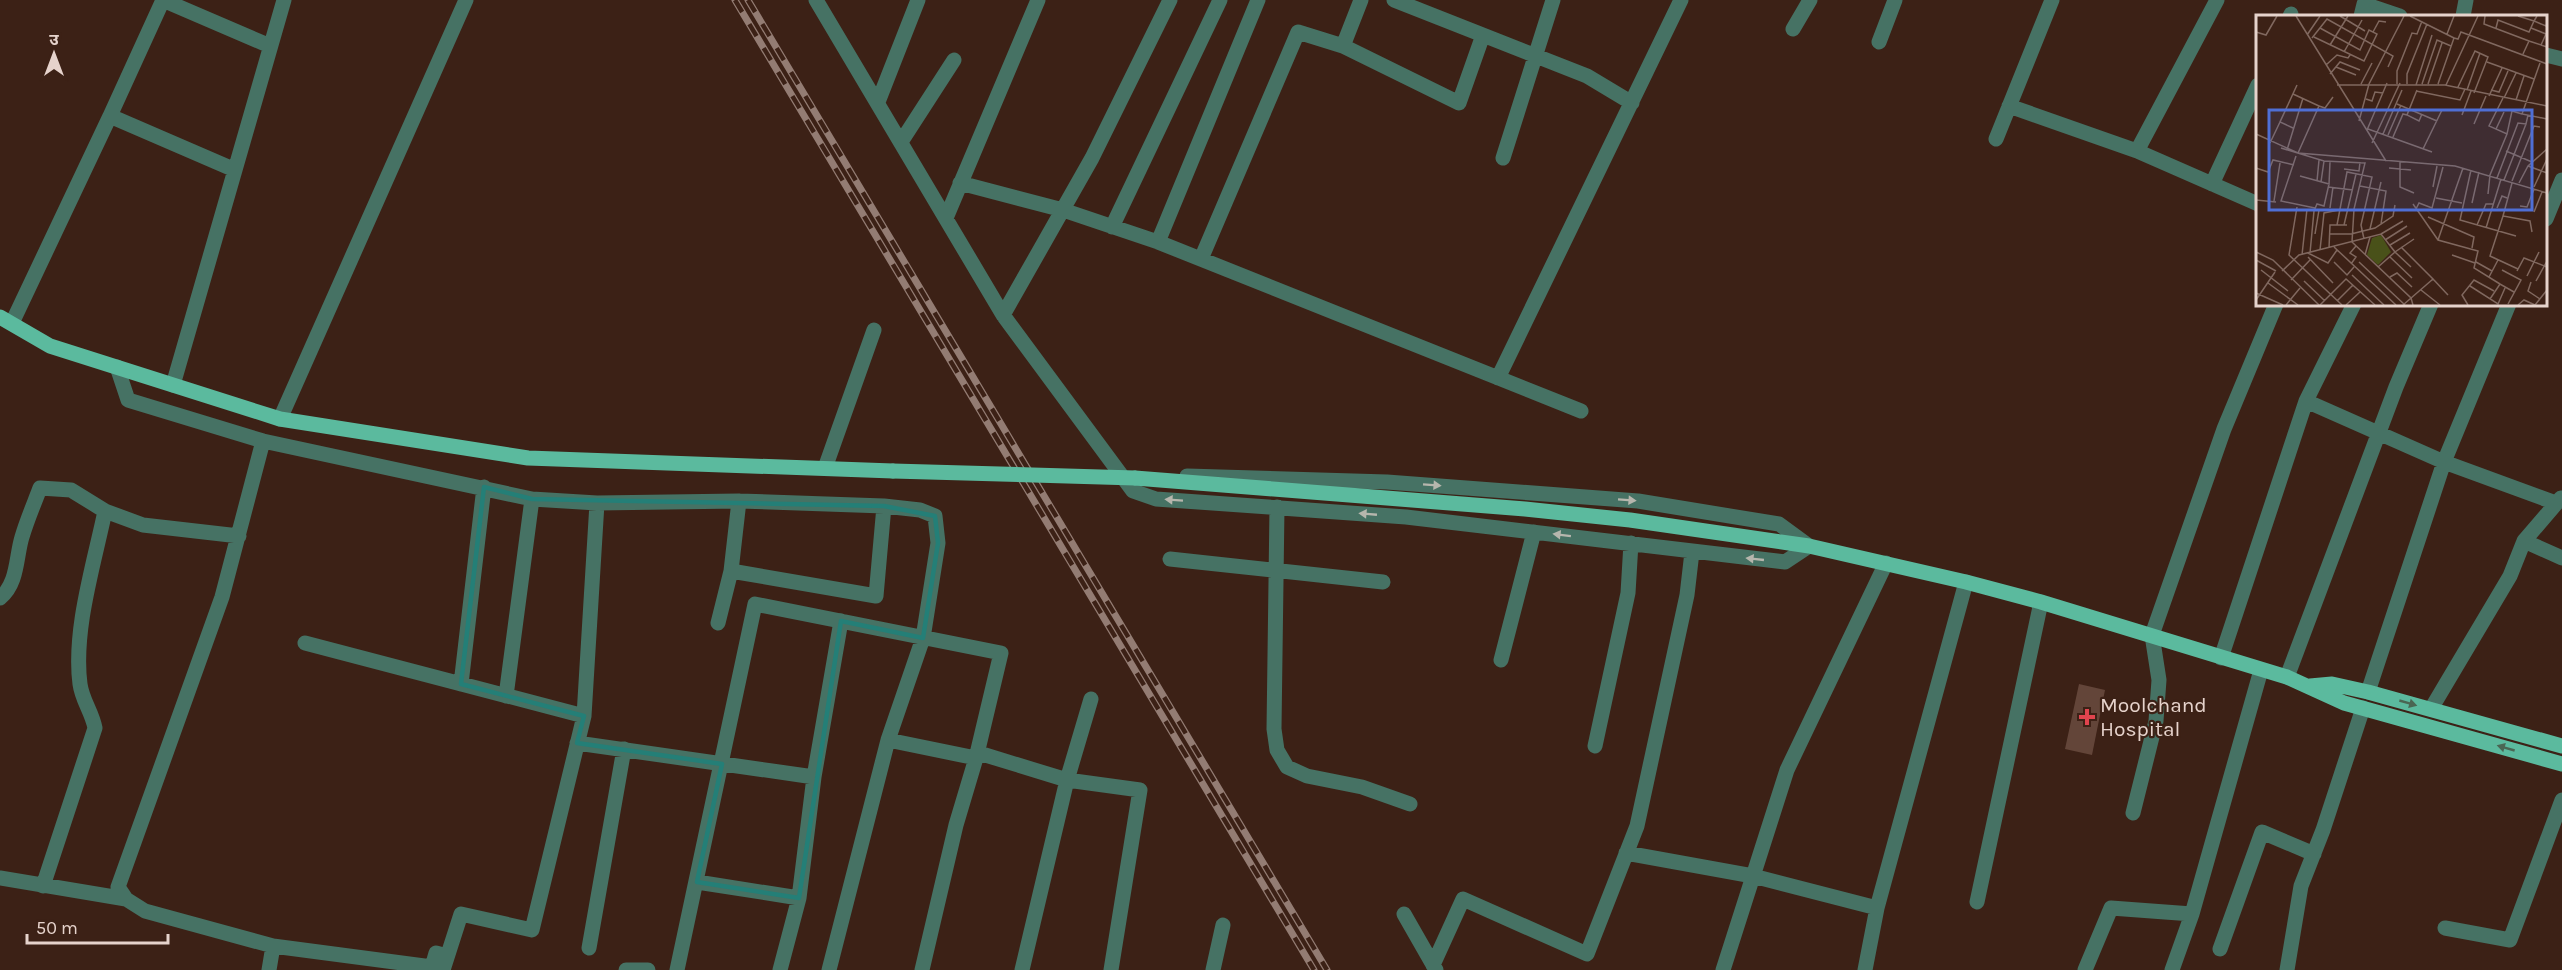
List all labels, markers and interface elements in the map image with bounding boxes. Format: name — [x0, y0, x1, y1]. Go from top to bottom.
inset map — [2256, 15, 2547, 306]
north arrow — [24, 24, 84, 84]
text: उ — [49, 30, 59, 49]
one-way arrow — [1423, 480, 1442, 490]
one-way arrow — [1617, 495, 1636, 505]
one-way arrow — [1164, 496, 1183, 505]
one-way arrow — [1358, 509, 1377, 519]
one-way arrow — [1552, 531, 1571, 540]
one-way arrow — [1746, 554, 1765, 564]
place label: Moolchand Hospital — [2100, 693, 2207, 741]
one-way arrow — [2399, 699, 2417, 708]
marker: Moolchand Hospital — [2078, 708, 2096, 726]
one-way arrow — [2497, 743, 2515, 752]
scale bar — [27, 907, 168, 945]
text: 50 m — [36, 917, 78, 939]

